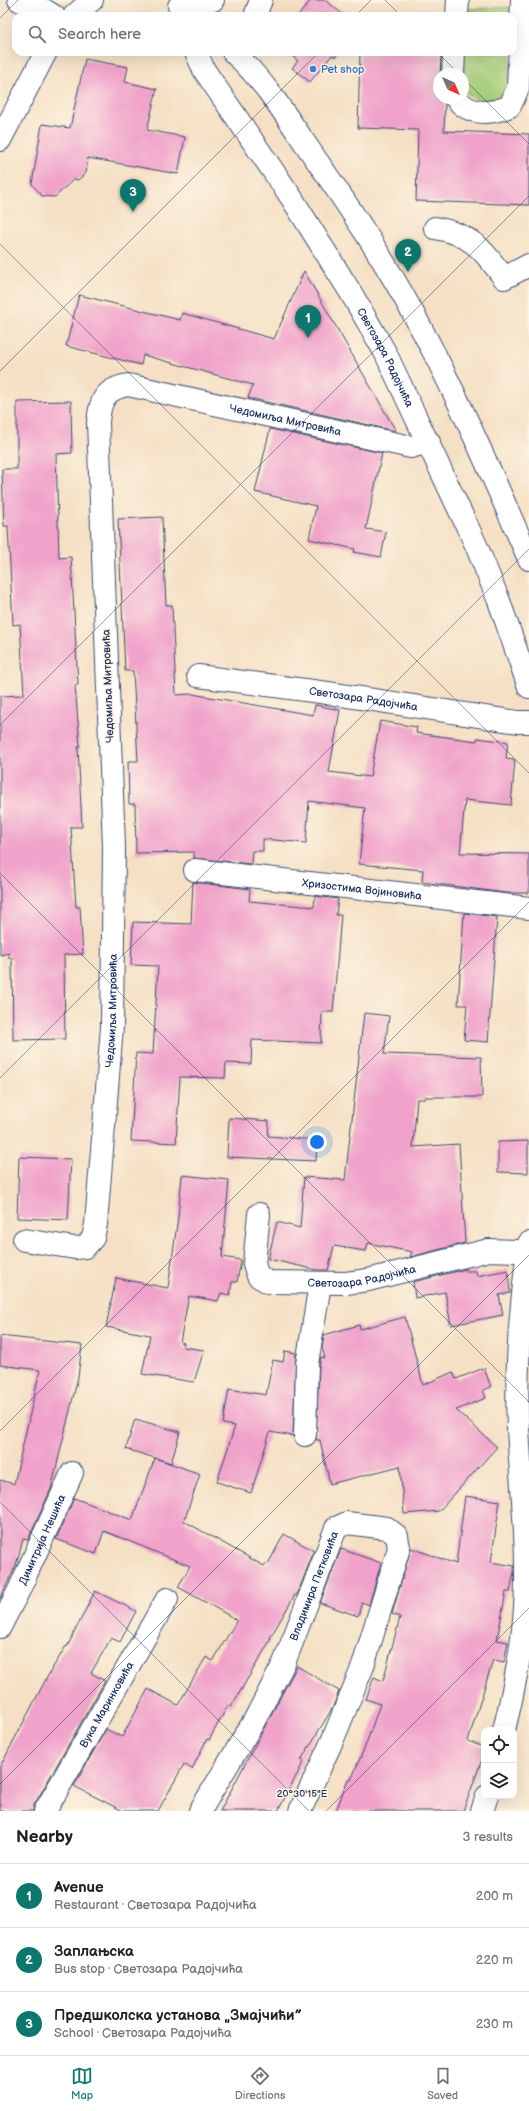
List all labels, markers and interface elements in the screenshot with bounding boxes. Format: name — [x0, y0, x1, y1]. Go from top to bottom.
search box — [12, 12, 517, 56]
icon: search — [26, 23, 48, 45]
text: Search here — [58, 25, 141, 44]
place label: Pet shop — [321, 63, 365, 76]
marker: Pet shop — [308, 64, 318, 74]
north arrow — [433, 68, 469, 104]
pin: 3 — [120, 179, 146, 212]
pin: 2 — [395, 239, 421, 272]
pin: 1 — [295, 305, 321, 338]
street label: Светозара Радојчића — [355, 306, 417, 409]
street label: Чедомиља Митровића — [228, 401, 343, 438]
street label: Чедомиља Митровића — [99, 628, 116, 743]
street label: Светозара Радојчића — [308, 684, 419, 713]
street label: Хризостима Војиновића — [301, 876, 423, 902]
street label: Чедомиља Митровића — [102, 953, 119, 1068]
your location — [307, 1132, 327, 1152]
street label: Светозара Радојчића — [307, 1262, 418, 1290]
street label: Димитрија Нешића — [16, 1492, 68, 1587]
street label: Владимира Петковића — [287, 1529, 341, 1643]
street label: Вука Маринковића — [77, 1659, 136, 1750]
map controls — [481, 1727, 517, 1799]
button: locate — [481, 1727, 517, 1763]
button: layers — [481, 1763, 517, 1799]
text: 20°30'15"E — [277, 1788, 328, 1800]
text: Nearby — [16, 1827, 73, 1847]
text: 3 results — [462, 1829, 513, 1845]
text: Avenue — [54, 1878, 104, 1897]
text: 1 — [26, 1888, 32, 1904]
text: 200 m — [476, 1888, 513, 1904]
text: Restaurant · Светозара Радојчића — [54, 1897, 257, 1913]
text: Заплањска — [54, 1942, 134, 1961]
text: 2 — [25, 1952, 33, 1968]
text: 220 m — [476, 1952, 513, 1968]
text: Bus stop · Светозара Радојчића — [54, 1961, 243, 1977]
text: Предшколска установа „Змајчићи” — [54, 2006, 302, 2025]
text: 3 — [25, 2016, 33, 2032]
text: 230 m — [476, 2016, 513, 2032]
text: School · Светозара Радојчића — [54, 2025, 232, 2041]
tab: Map — [71, 2065, 93, 2102]
tab: Directions — [235, 2065, 285, 2102]
tab: Saved — [427, 2065, 458, 2102]

